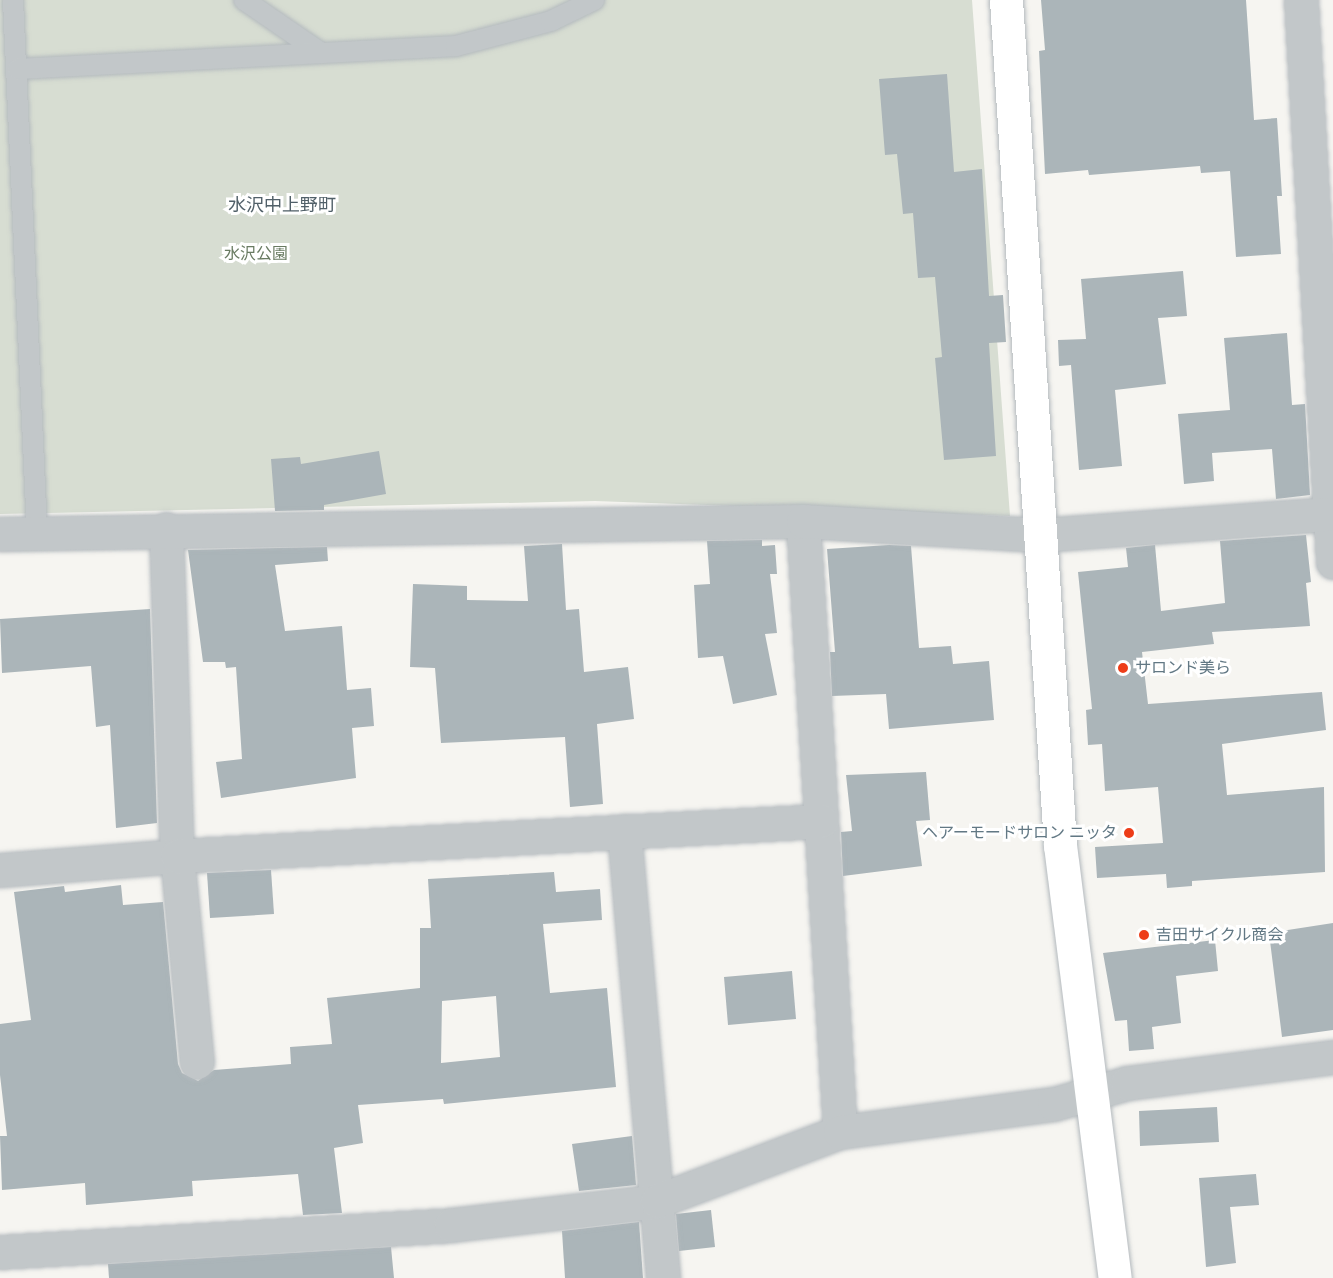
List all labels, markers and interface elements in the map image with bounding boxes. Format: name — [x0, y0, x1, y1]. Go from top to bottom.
district label: 水沢中上野町 — [228, 194, 336, 216]
park label: 水沢公園 — [224, 244, 288, 264]
place label: サロンド美ら — [1135, 658, 1231, 678]
marker: サロンド美ら — [1116, 661, 1130, 675]
place label: ヘアーモードサロン ニッタ — [922, 823, 1117, 843]
marker: ヘアーモードサロン ニッタ — [1122, 826, 1136, 840]
place label: 吉田サイクル商会 — [1156, 925, 1284, 945]
marker: 吉田サイクル商会 — [1137, 928, 1151, 942]

